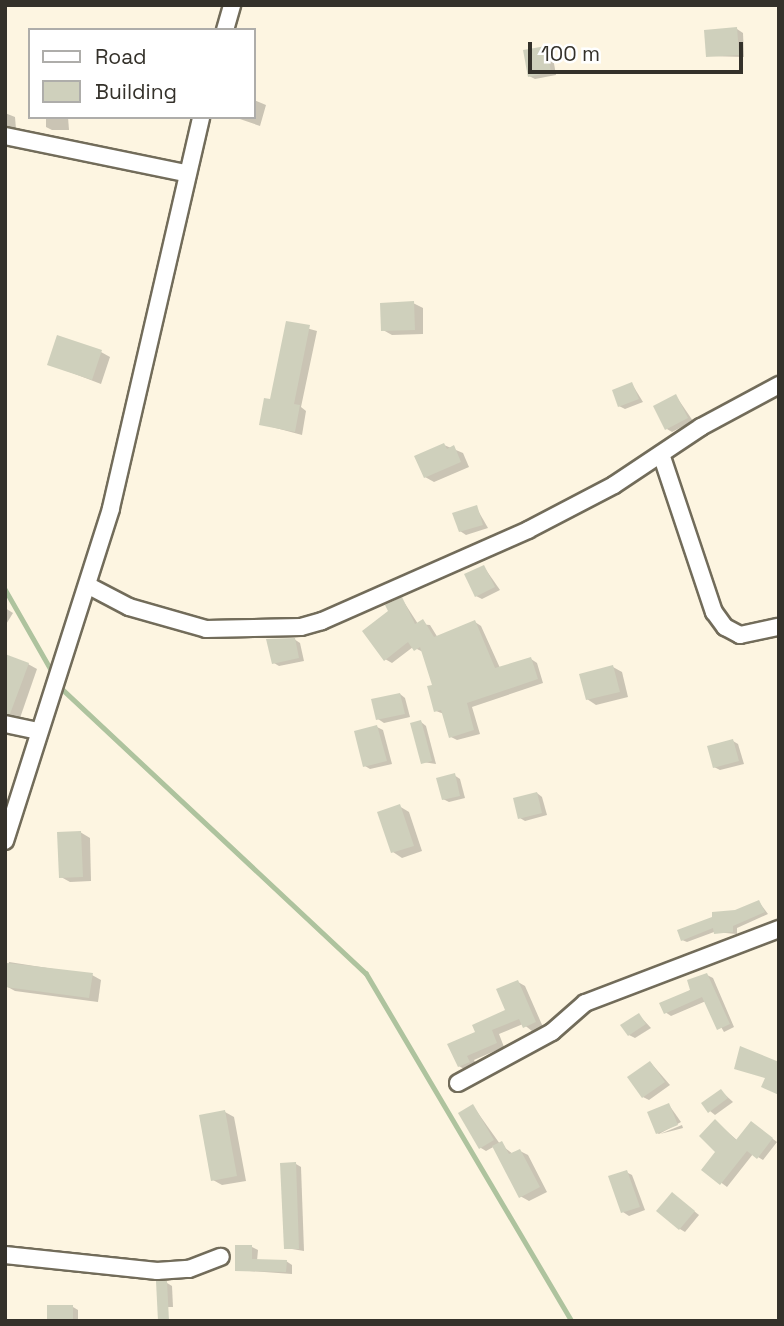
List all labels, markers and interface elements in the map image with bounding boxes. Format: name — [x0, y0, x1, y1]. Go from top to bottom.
legend — [28, 28, 256, 119]
scale bar — [532, 28, 747, 72]
text: 100 m — [541, 40, 600, 67]
text: Road — [95, 43, 147, 70]
text: Building — [95, 78, 177, 105]

